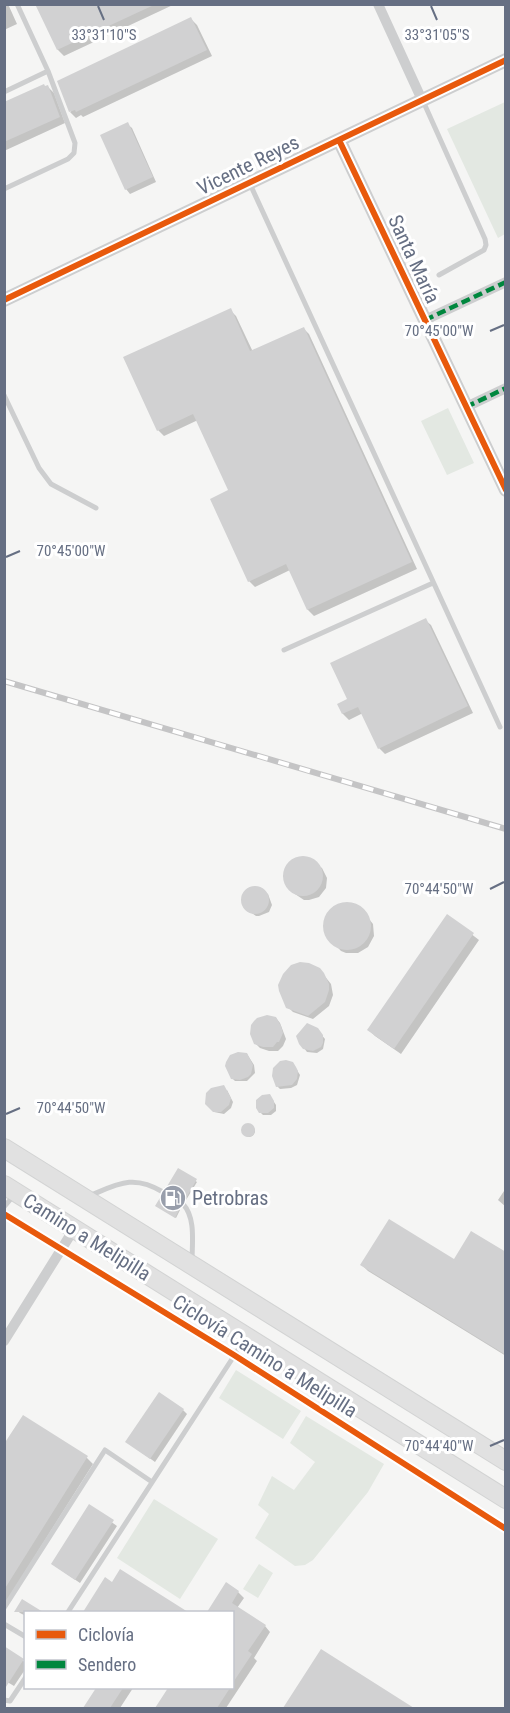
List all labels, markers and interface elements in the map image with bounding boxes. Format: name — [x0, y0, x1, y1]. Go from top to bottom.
text: 33°31'10"S — [71, 26, 137, 44]
text: 33°31'05"S — [404, 26, 470, 44]
street label: Vicente Reyes — [193, 130, 303, 200]
street label: Santa María — [383, 211, 445, 307]
text: 70°45'00"W — [405, 322, 474, 340]
text: 70°45'00"W — [37, 542, 106, 560]
text: 70°44'50"W — [405, 880, 474, 898]
text: 70°44'50"W — [37, 1099, 106, 1117]
fuel station icon: Petrobras — [158, 1183, 188, 1213]
place label: Petrobras — [192, 1186, 268, 1210]
street label: Camino a Melipilla — [19, 1188, 155, 1286]
street label: Ciclovía Camino a Melipilla — [168, 1289, 362, 1423]
text: 70°44'40"W — [405, 1437, 474, 1455]
legend — [24, 1611, 234, 1689]
text: Ciclovía — [78, 1624, 134, 1645]
text: Sendero — [78, 1654, 136, 1675]

